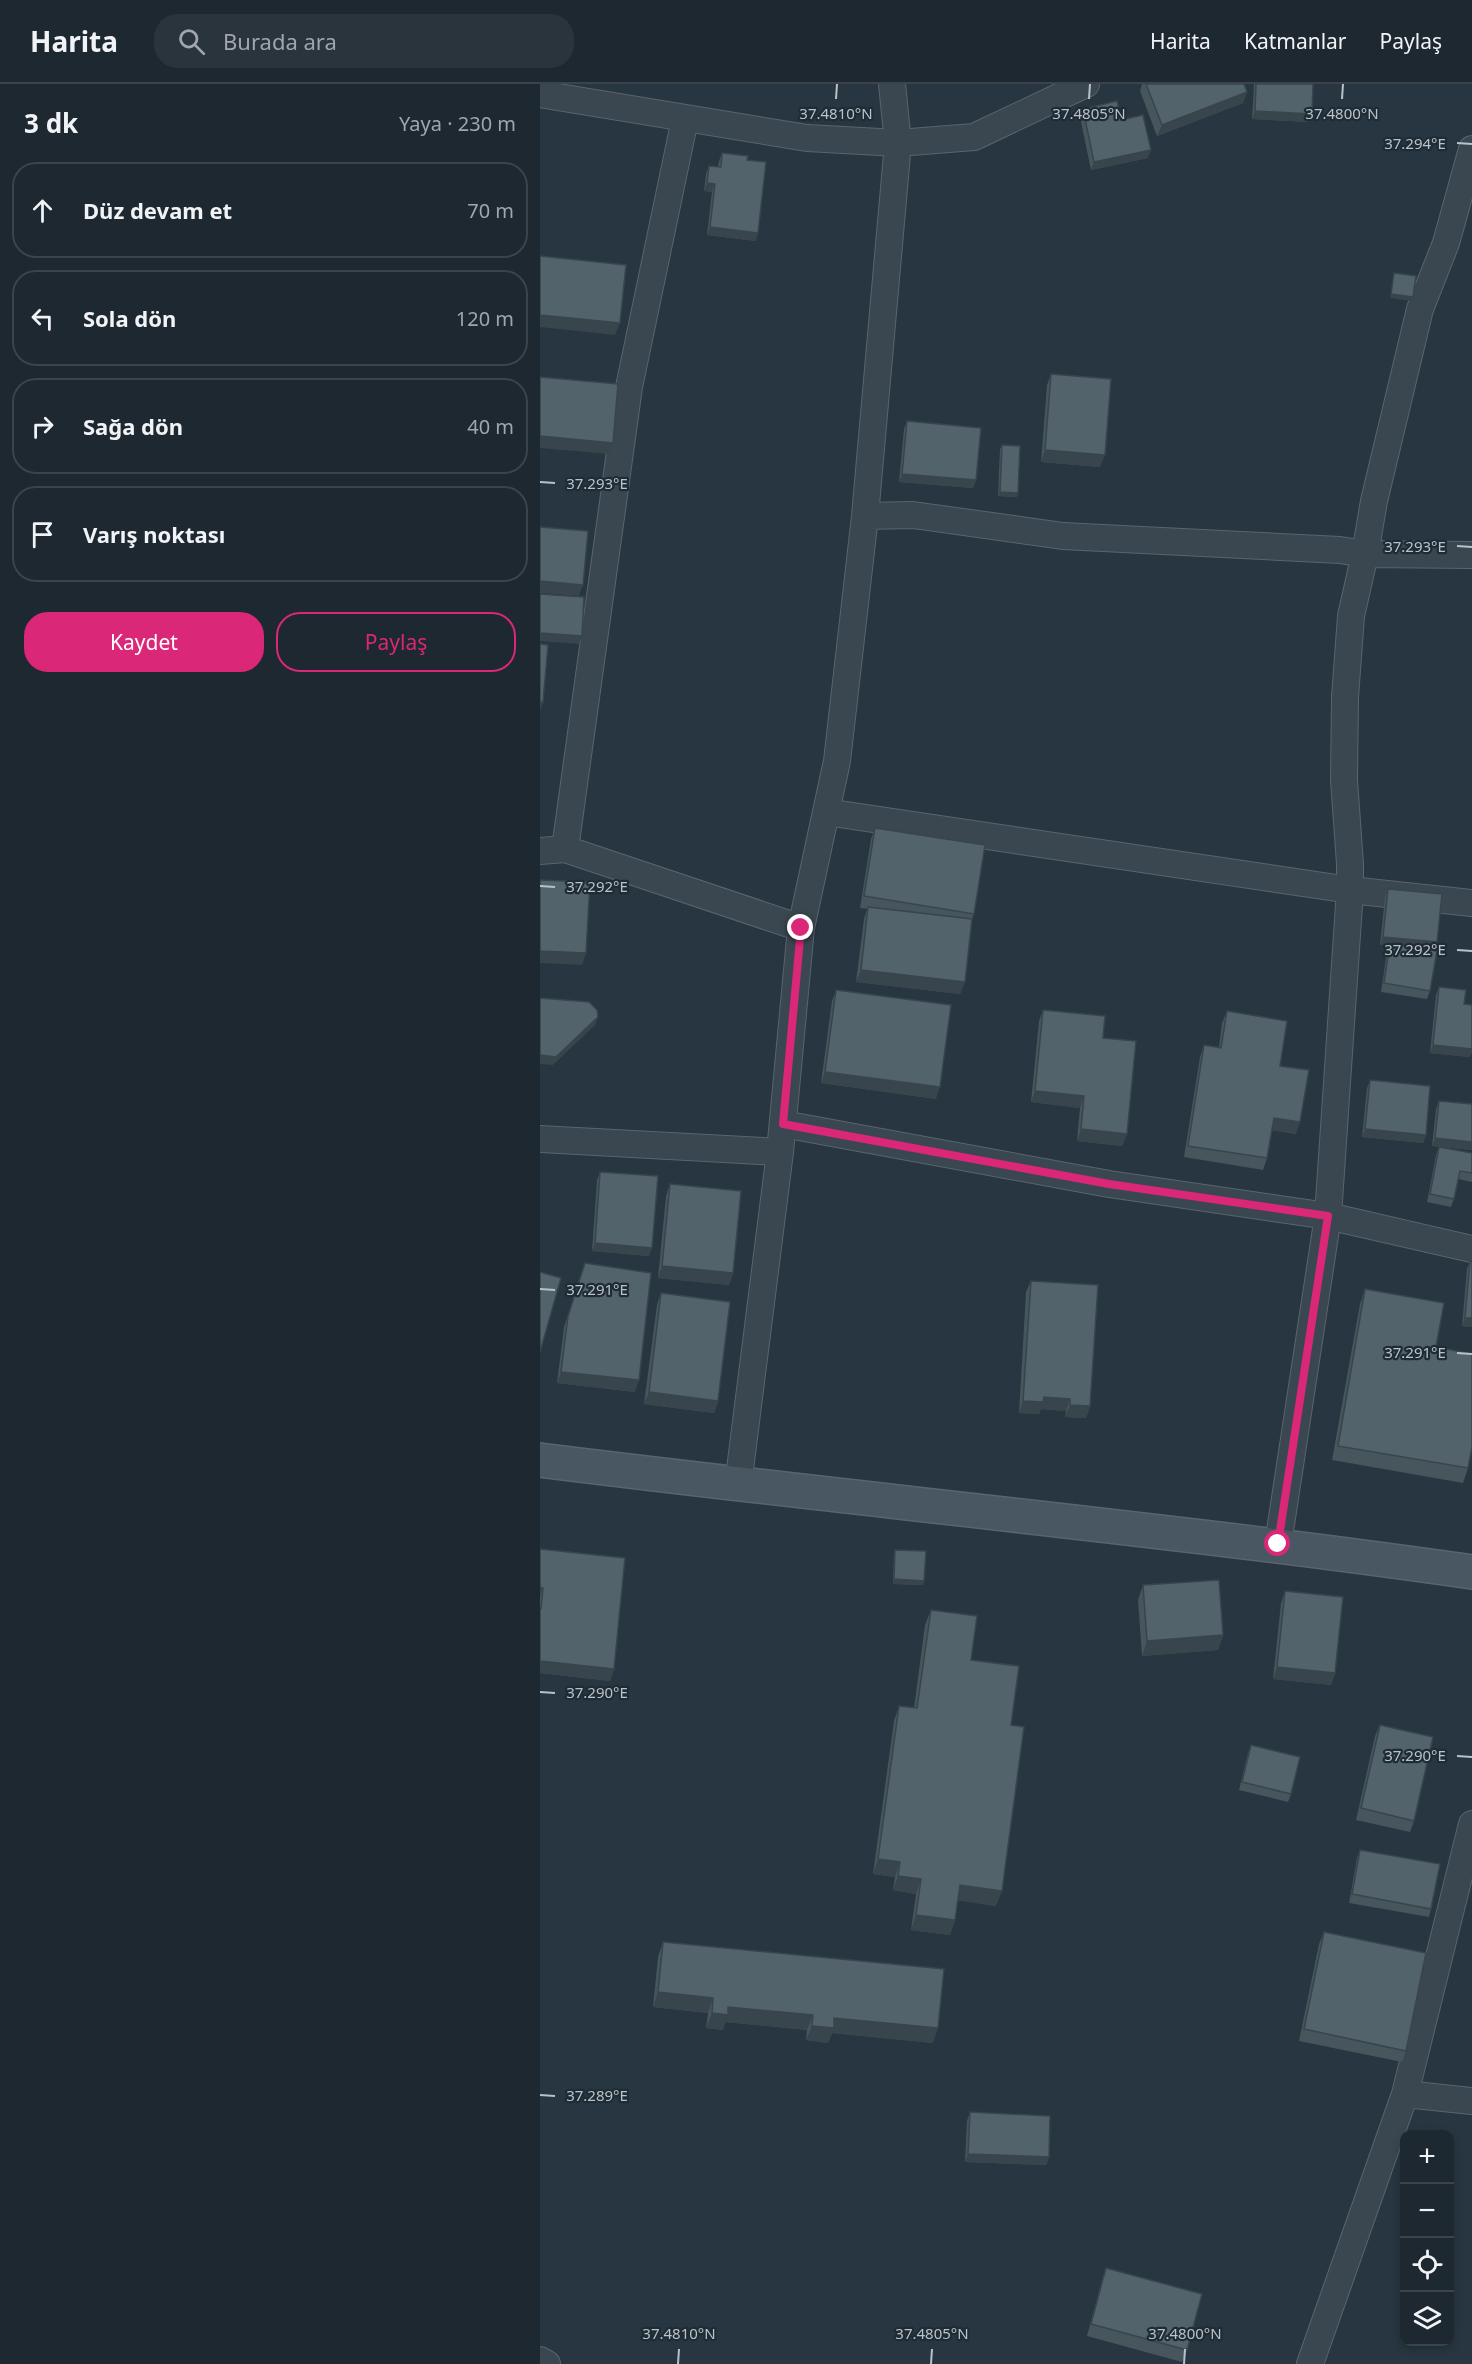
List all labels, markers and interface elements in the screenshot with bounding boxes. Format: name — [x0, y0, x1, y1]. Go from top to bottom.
search box — [154, 14, 574, 68]
text: Harita — [30, 22, 118, 60]
icon: search — [175, 25, 208, 58]
text: Burada ara — [223, 26, 337, 56]
text: Harita — [1150, 27, 1211, 55]
text: Katmanlar — [1244, 27, 1347, 55]
text: Paylaş — [1380, 27, 1442, 55]
text: 37.4810°N — [799, 103, 873, 123]
text: 37.4805°N — [1052, 103, 1126, 123]
text: 37.4800°N — [1305, 103, 1379, 123]
text: 3 dk — [24, 105, 78, 141]
text: Yaya · 230 m — [399, 110, 516, 137]
text: 37.294°E — [1384, 133, 1446, 153]
icon: ahead — [26, 194, 59, 227]
text: Düz devam et — [83, 195, 232, 225]
text: 70 m — [467, 197, 514, 224]
icon: left — [26, 302, 59, 335]
text: Sola dön — [83, 303, 176, 333]
text: 120 m — [456, 305, 514, 332]
icon: right — [26, 410, 59, 443]
text: Sağa dön — [83, 411, 183, 441]
text: 40 m — [467, 413, 514, 440]
text: 37.293°E — [566, 473, 628, 493]
icon: arrive — [26, 518, 59, 551]
text: Varış noktası — [83, 519, 225, 549]
text: 37.293°E — [1384, 536, 1446, 556]
button: Kaydet — [24, 612, 264, 672]
button: Paylaş — [276, 612, 516, 672]
text: 37.292°E — [566, 876, 628, 896]
route end — [787, 914, 813, 940]
text: 37.292°E — [1384, 939, 1446, 959]
text: 37.291°E — [566, 1279, 628, 1299]
text: 37.291°E — [1384, 1342, 1446, 1362]
route start — [1264, 1530, 1290, 1556]
text: 37.290°E — [566, 1682, 628, 1702]
text: 37.290°E — [1384, 1745, 1446, 1765]
text: 37.289°E — [566, 2085, 628, 2105]
map controls — [1400, 2130, 1454, 2346]
button: + — [1400, 2130, 1454, 2184]
button: − — [1400, 2184, 1454, 2238]
button: locate — [1400, 2238, 1454, 2292]
button: layers — [1400, 2292, 1454, 2346]
text: 37.4810°N — [642, 2323, 716, 2343]
text: 37.4805°N — [895, 2323, 969, 2343]
text: 37.4800°N — [1148, 2323, 1222, 2343]

